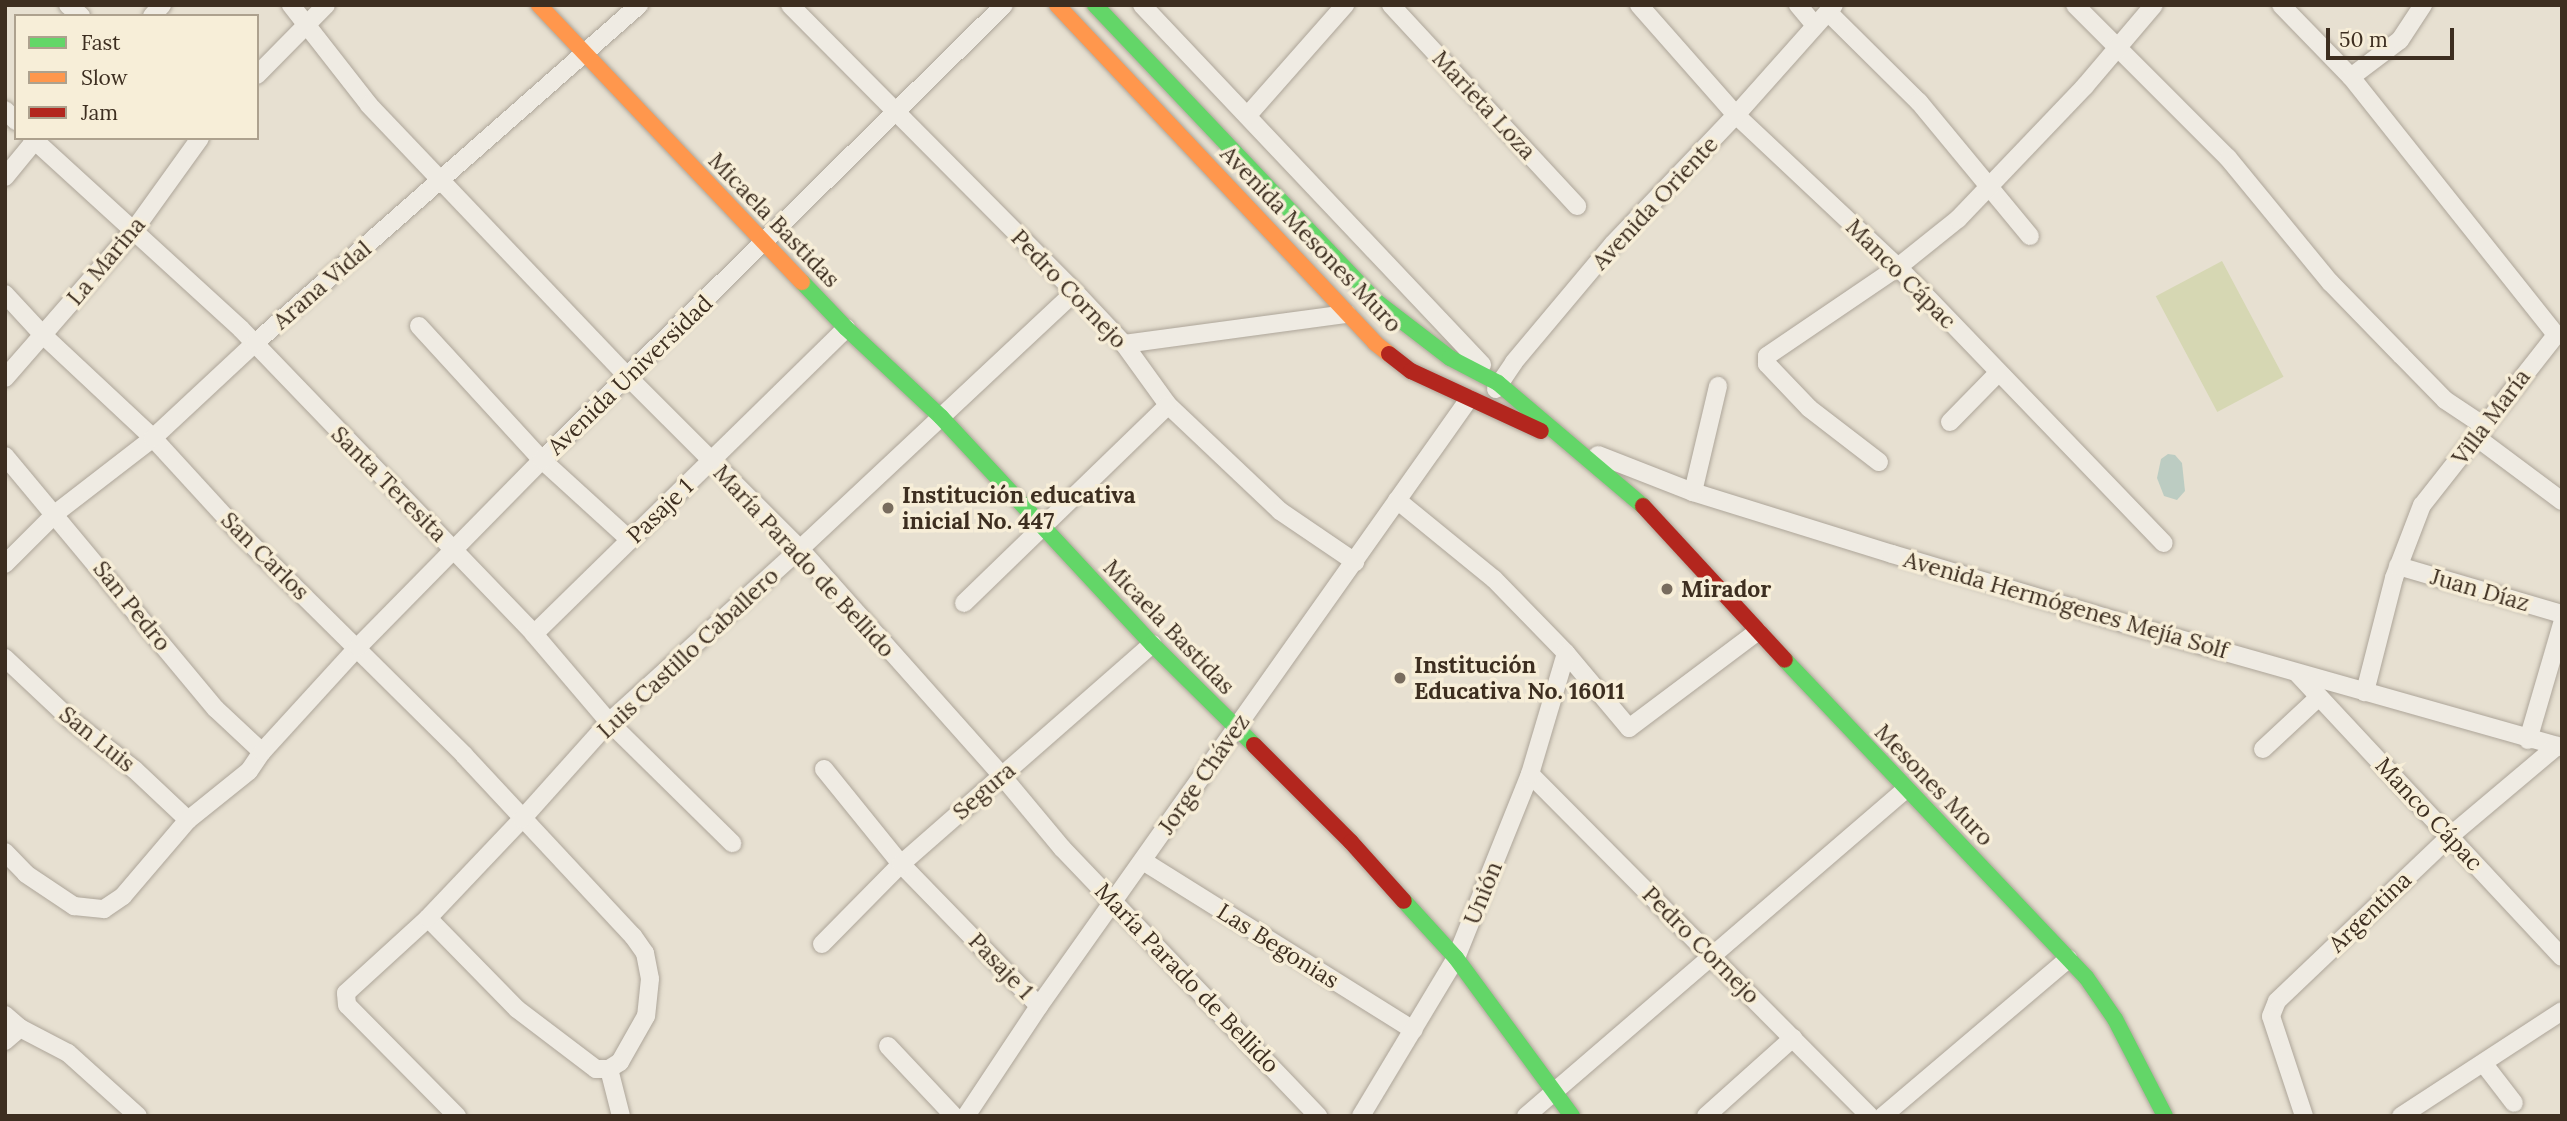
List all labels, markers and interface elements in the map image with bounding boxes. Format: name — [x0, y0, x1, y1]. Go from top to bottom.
legend — [14, 14, 259, 140]
scale bar — [2329, 14, 2457, 58]
text: 50 m — [2339, 26, 2388, 53]
text: Fast — [81, 29, 120, 56]
street label: Marieta Loza — [1427, 45, 1541, 165]
text: Slow — [81, 64, 128, 91]
text: Jam — [81, 99, 118, 126]
street label: Avenida Oriente — [1586, 131, 1724, 275]
street label: Avenida Mesones Muro — [1215, 140, 1407, 338]
street label: Micaela Bastidas — [703, 147, 845, 293]
street label: La Marina — [61, 211, 151, 311]
street label: Manco Cápac — [1840, 213, 1962, 335]
street label: Pedro Cornejo — [1005, 224, 1133, 354]
street label: Arana Vidal — [267, 235, 377, 335]
street label: Avenida Universidad — [542, 289, 718, 461]
street label: Villa María — [2446, 364, 2536, 470]
street label: Santa Teresita — [325, 420, 453, 548]
street label: María Parado de Bellido — [708, 459, 900, 663]
street label: Pasaje 1 — [621, 473, 699, 549]
place label: Institución educativa inicial No. 447 — [902, 481, 1136, 535]
marker: Institución educativa inicial No. 447 — [880, 500, 896, 516]
street label: San Carlos — [215, 506, 315, 606]
street label: Avenida Hermógenes Mejía Solf — [1901, 545, 2231, 665]
street label: Micaela Bastidas — [1098, 554, 1240, 700]
street label: San Pedro — [87, 555, 177, 657]
street label: Luis Castillo Caballero — [592, 562, 784, 744]
street label: Juan Díaz — [2427, 563, 2533, 617]
place label: Mirador — [1681, 575, 1771, 603]
marker: Mirador — [1659, 581, 1675, 597]
place label: Institución Educativa No. 16011 — [1414, 651, 1625, 705]
marker: Institución Educativa No. 16011 — [1392, 670, 1408, 686]
street label: San Luis — [54, 700, 140, 778]
street label: Jorge Chávez — [1153, 709, 1255, 839]
street label: Mesones Muro — [1869, 718, 1999, 852]
street label: Manco Cápac — [2370, 752, 2488, 876]
street label: Segura — [947, 756, 1021, 826]
street label: Unión — [1458, 858, 1508, 928]
street label: Argentina — [2323, 866, 2417, 958]
street label: María Parado de Bellido — [1089, 877, 1285, 1079]
street label: Pedro Cornejo — [1637, 881, 1765, 1009]
street label: Las Begonias — [1212, 898, 1344, 994]
street label: Pasaje 1 — [963, 927, 1039, 1005]

